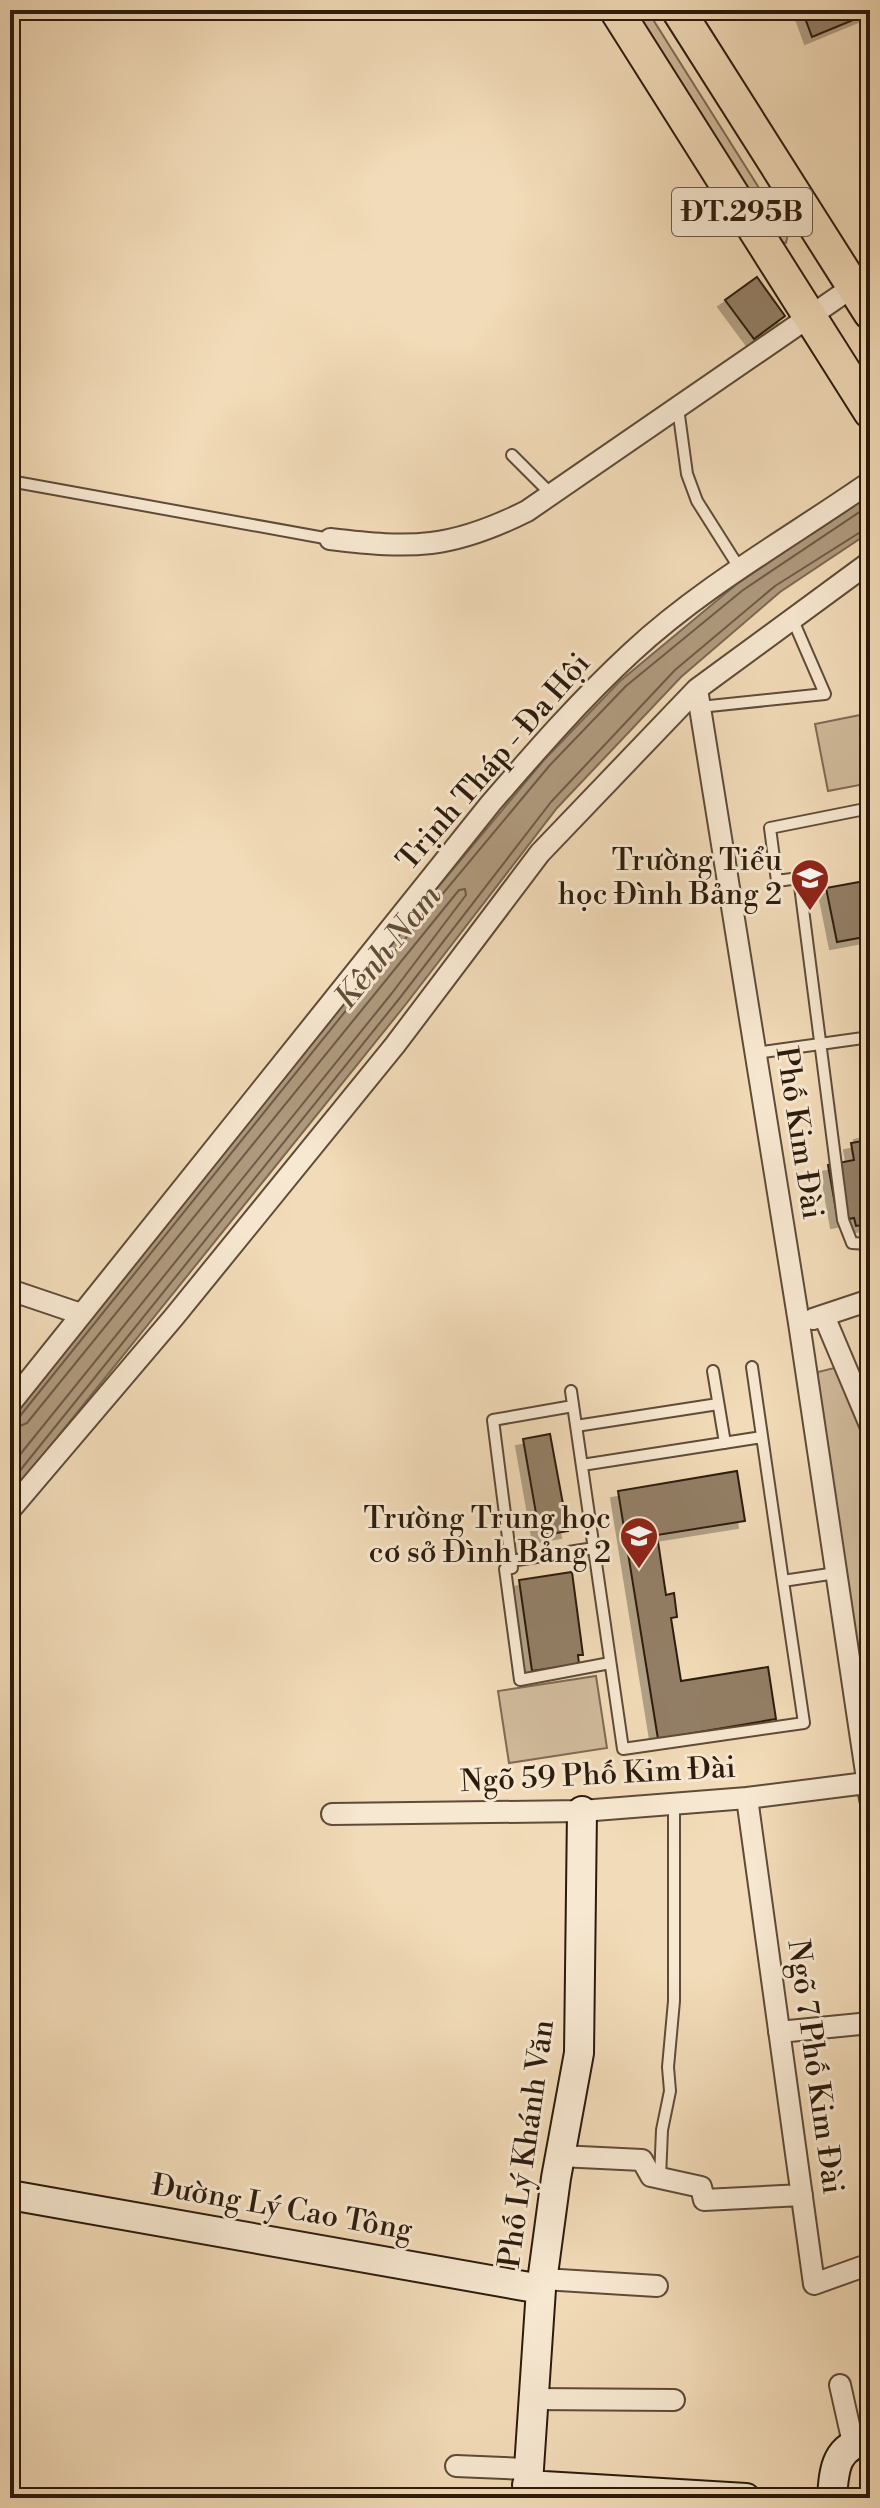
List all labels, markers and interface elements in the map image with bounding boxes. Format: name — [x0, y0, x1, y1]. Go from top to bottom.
road number: ĐT.295B — [672, 188, 812, 236]
street label: Trịnh Tháp - Đa Hội — [389, 645, 599, 879]
place label: Trường Tiểu học Đình Bảng 2 — [558, 842, 782, 914]
school or university icon: Trường Tiểu học Đình Bảng 2 — [789, 857, 831, 912]
water label: Kênh Nam — [326, 876, 451, 1017]
street label: Phố Kim Đài — [767, 1044, 831, 1222]
place label: Trường Trung học cơ sở Đình Bảng 2 — [364, 1500, 611, 1572]
school or university icon: Trường Trung học cơ sở Đình Bảng 2 — [618, 1515, 660, 1570]
street label: Ngõ 59 Phố Kim Đài — [459, 1749, 737, 1801]
street label: Ngõ 7 Phố Kim Đài — [778, 1937, 852, 2197]
street label: Phố Lý Khánh Văn — [491, 2017, 563, 2271]
street label: Đường Lý Cao Tông — [149, 2166, 416, 2250]

